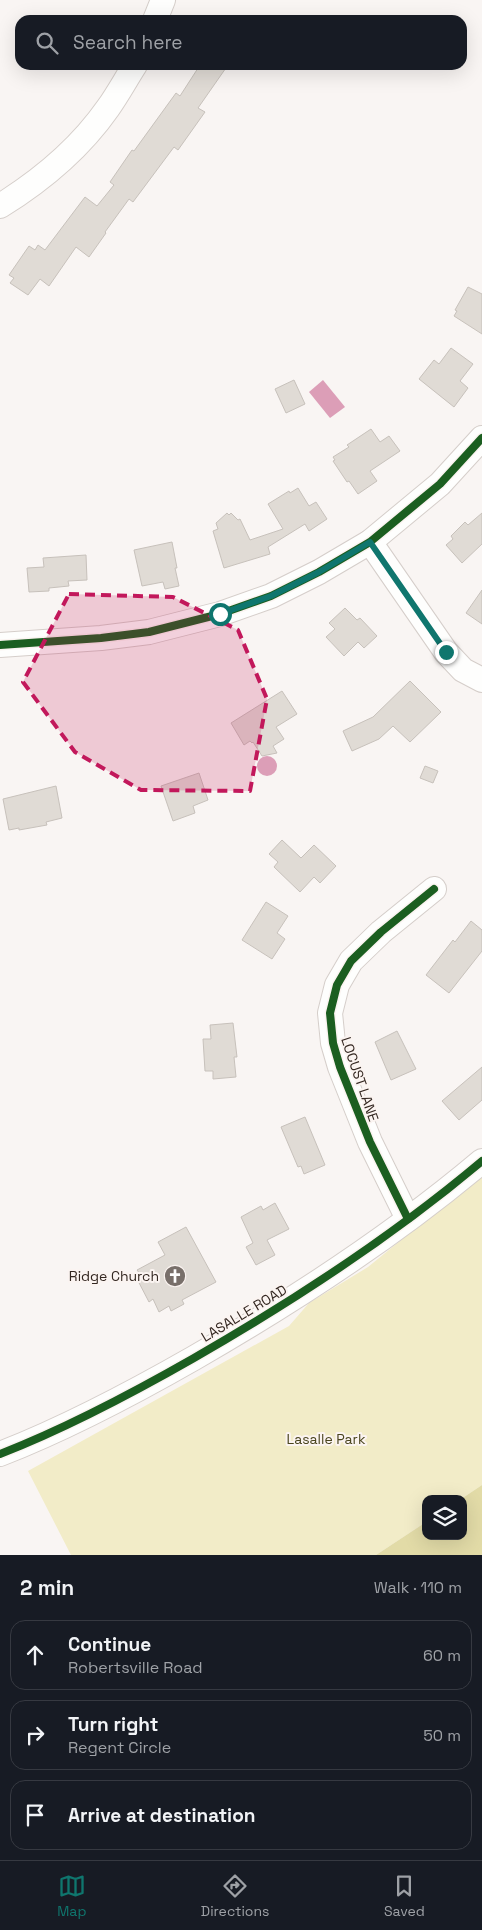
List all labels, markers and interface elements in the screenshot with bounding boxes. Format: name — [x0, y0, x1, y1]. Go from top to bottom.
search box — [15, 15, 467, 70]
icon: search — [33, 29, 61, 57]
text: Search here — [73, 30, 183, 55]
route start — [209, 603, 232, 626]
route end — [435, 641, 458, 664]
street label: LOCUST LANE — [337, 1034, 383, 1124]
church icon: Ridge Church — [163, 1264, 187, 1288]
place label: Ridge Church — [69, 1267, 159, 1285]
street label: LASALLE ROAD — [198, 1280, 290, 1346]
park label: Lasalle Park — [287, 1430, 366, 1448]
map controls — [422, 1495, 467, 1540]
button: layers — [422, 1495, 467, 1540]
text: 2 min — [20, 1574, 74, 1601]
text: Walk · 110 m — [374, 1577, 462, 1598]
text: Continue — [68, 1632, 151, 1657]
icon: ahead — [21, 1641, 49, 1669]
text: 60 m — [423, 1645, 461, 1666]
text: Robertsville Road — [68, 1657, 203, 1678]
text: Turn right — [68, 1712, 158, 1737]
icon: right — [21, 1721, 49, 1749]
text: 50 m — [423, 1725, 461, 1746]
text: Regent Circle — [68, 1737, 171, 1758]
icon: arrive — [21, 1801, 49, 1829]
text: Arrive at destination — [68, 1803, 256, 1828]
tab: Map — [57, 1872, 86, 1920]
tab: Directions — [201, 1872, 269, 1920]
tab: Saved — [384, 1872, 425, 1920]

